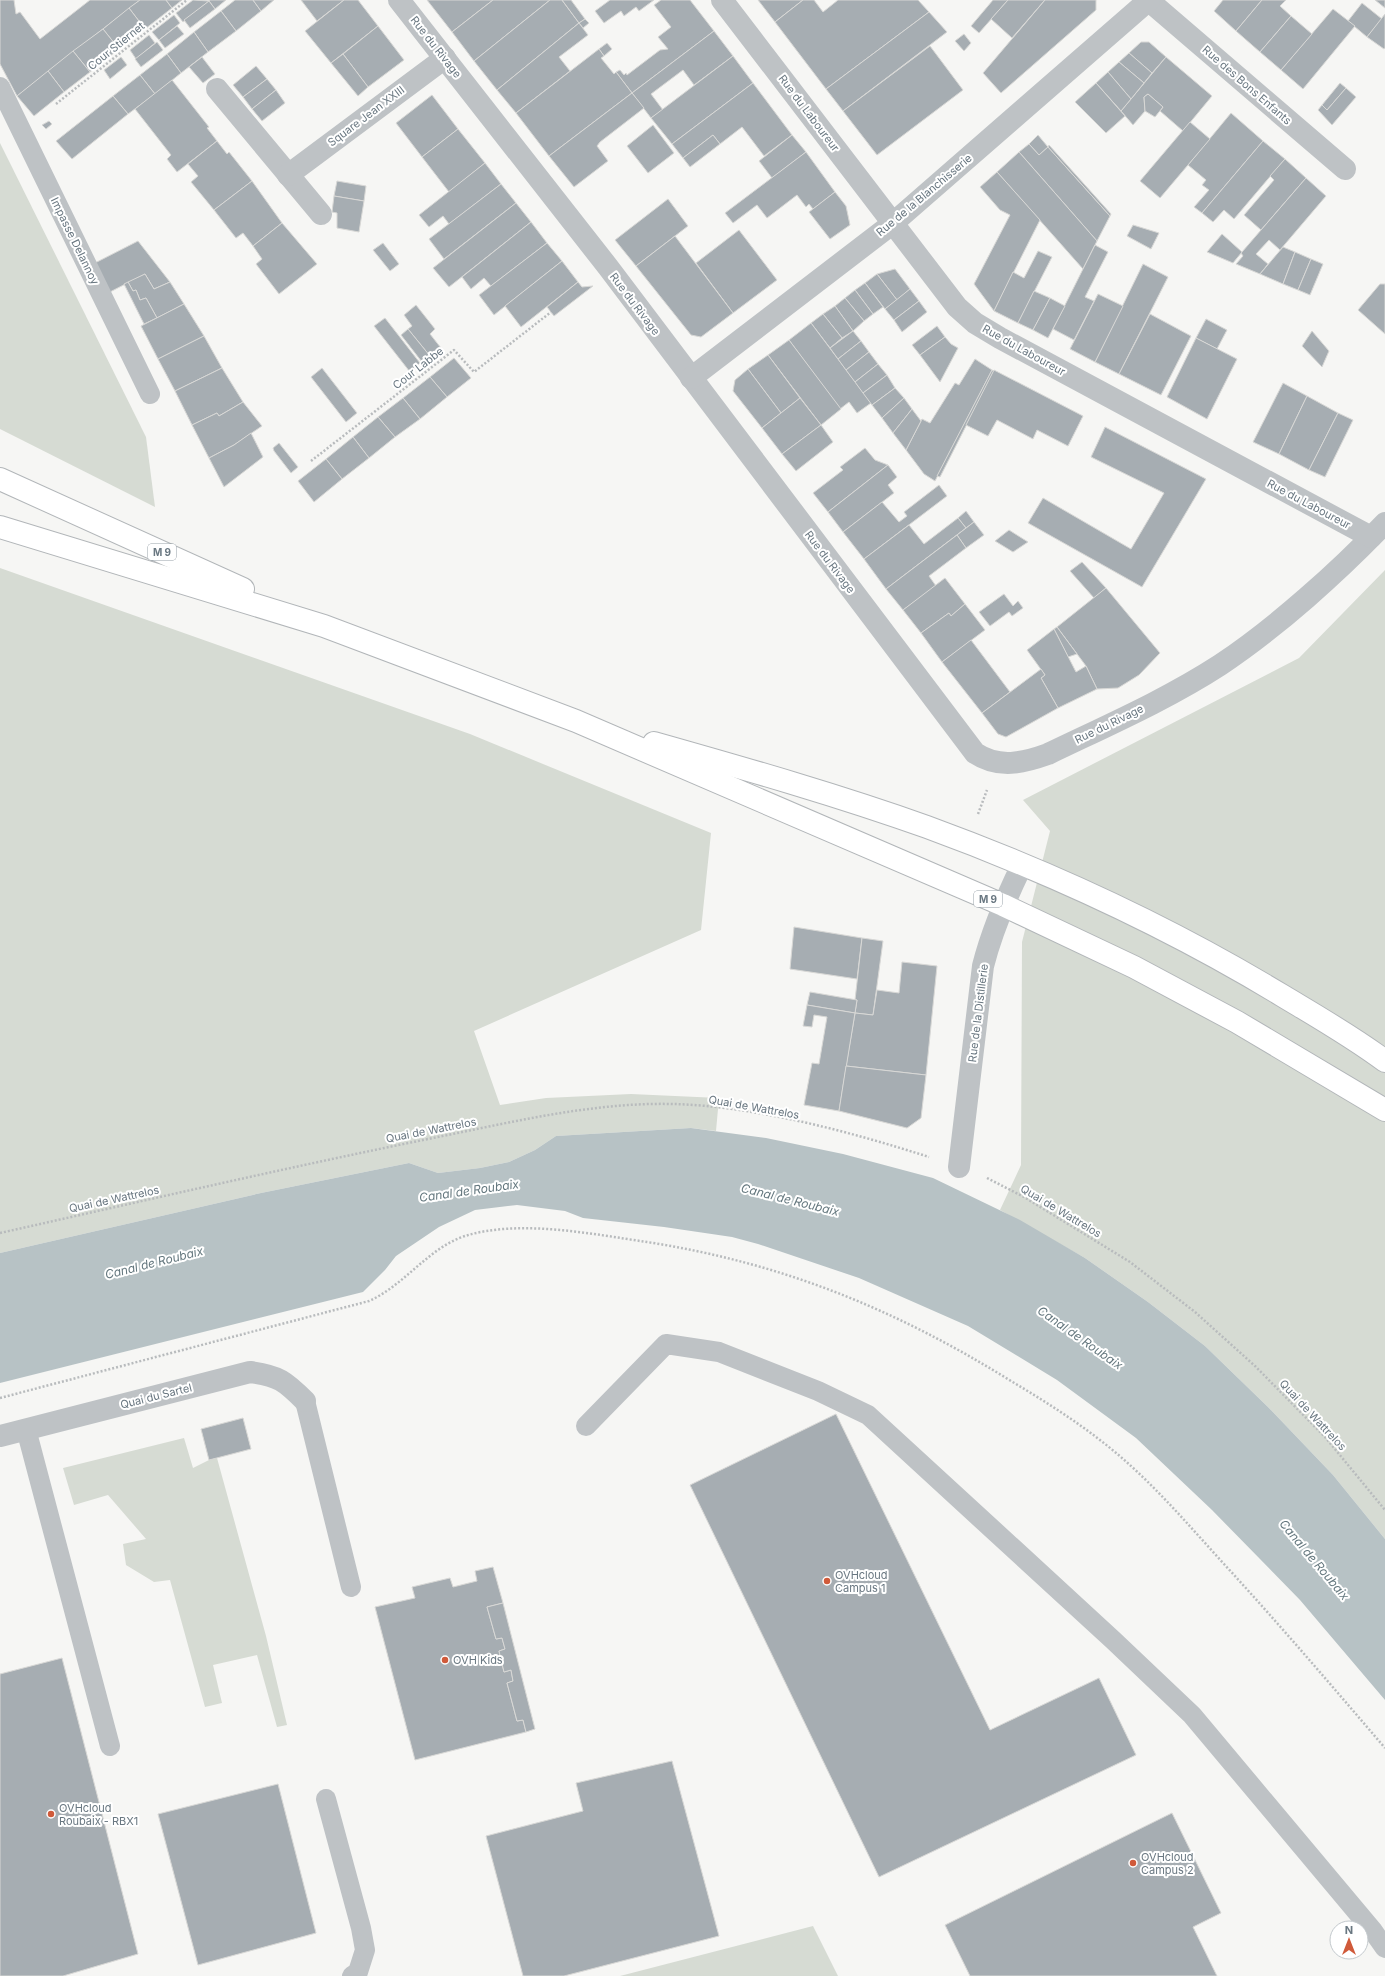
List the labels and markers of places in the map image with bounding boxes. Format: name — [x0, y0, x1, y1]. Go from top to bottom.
place label: OVHcloud Campus 1 — [835, 1568, 888, 1595]
marker: OVHcloud Campus 1 — [822, 1576, 832, 1586]
place label: OVH Kids — [453, 1653, 503, 1667]
marker: OVH Kids — [440, 1655, 450, 1665]
place label: OVHcloud Roubaix - RBX1 — [59, 1801, 138, 1828]
marker: OVHcloud Roubaix - RBX1 — [46, 1809, 56, 1819]
place label: OVHcloud Campus 2 — [1141, 1850, 1194, 1877]
marker: OVHcloud Campus 2 — [1128, 1858, 1138, 1868]

